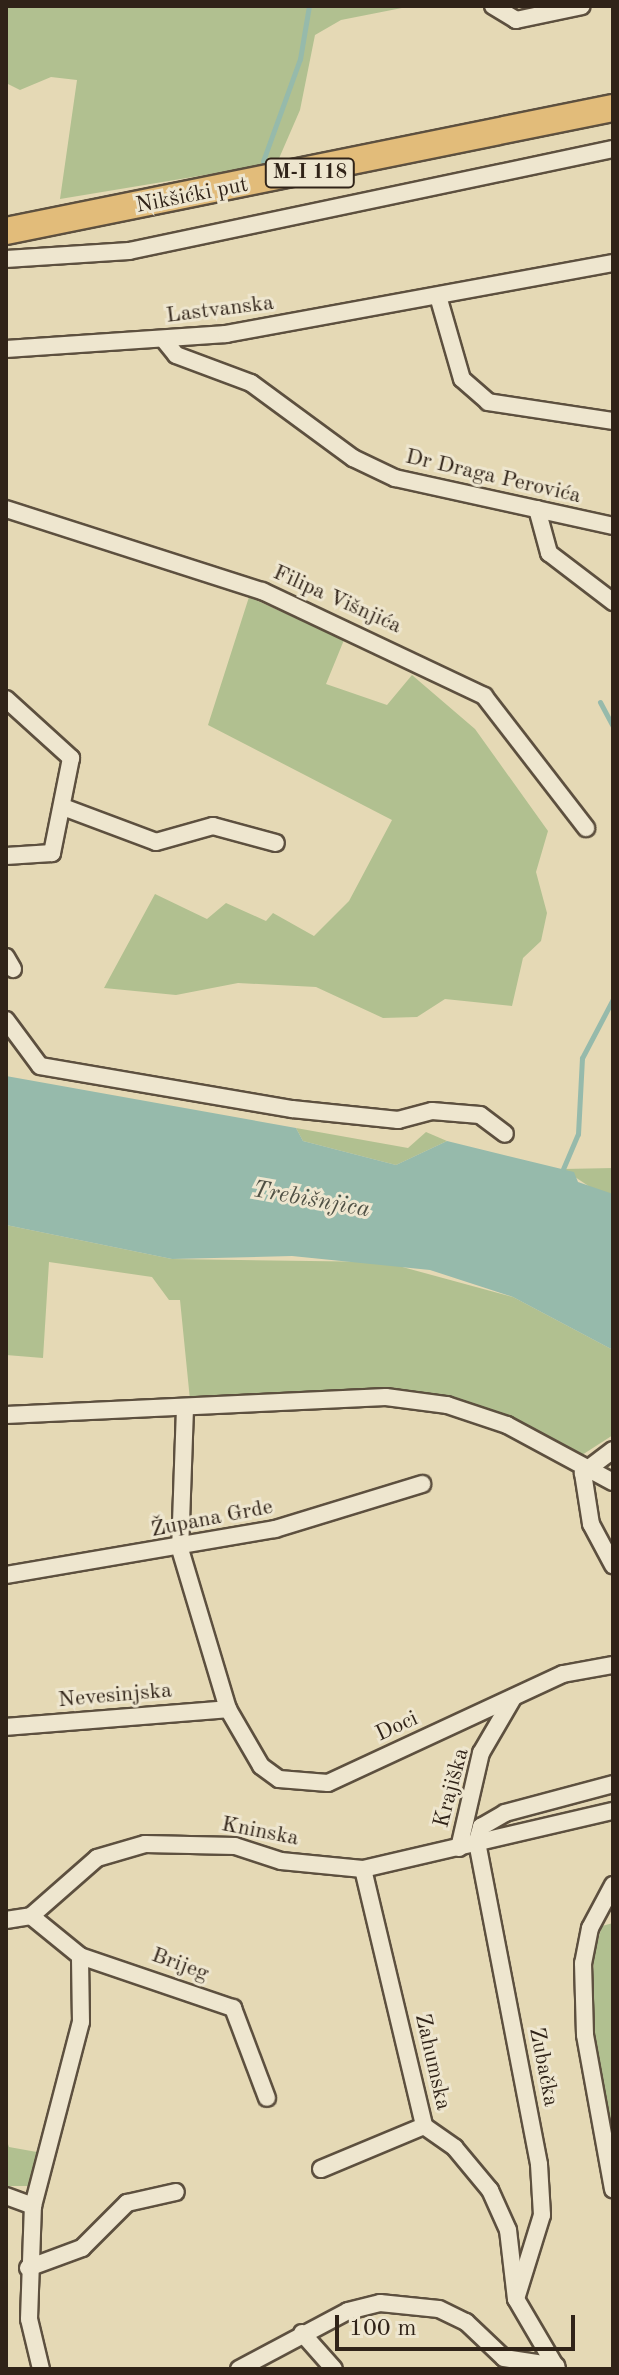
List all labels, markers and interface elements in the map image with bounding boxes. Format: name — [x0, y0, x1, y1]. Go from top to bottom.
road number: M-I 118 — [264, 157, 356, 189]
street label: Nikšićki put — [134, 172, 250, 220]
street label: Lastvanska — [165, 290, 275, 330]
street label: Dr Draga Perovića — [403, 444, 583, 510]
street label: Filipa Višnjića — [269, 560, 405, 640]
water label: Trebišnjica — [250, 1176, 372, 1226]
street label: Župana Grde — [149, 1494, 275, 1544]
street label: Nevesinjska — [57, 1678, 173, 1714]
street label: Doci — [372, 1706, 422, 1748]
street label: Krajiška — [429, 1745, 475, 1831]
street label: Kninska — [219, 1812, 301, 1852]
street label: Brijeg — [148, 1942, 212, 1988]
street label: Zahumska — [408, 2011, 456, 2113]
street label: Zubačka — [522, 2025, 564, 2109]
scale bar — [339, 2299, 579, 2349]
text: 100 m — [349, 2317, 417, 2341]

